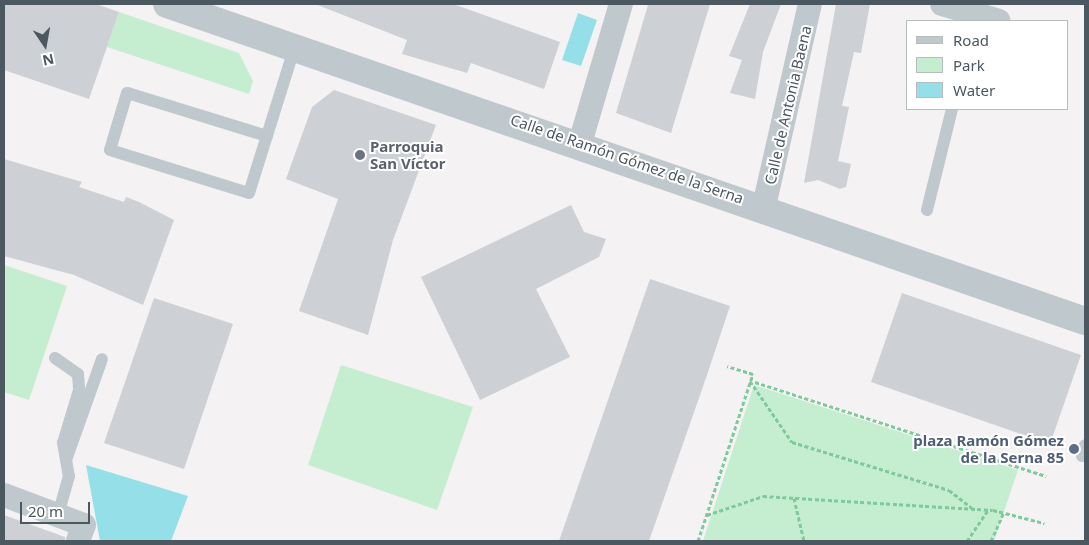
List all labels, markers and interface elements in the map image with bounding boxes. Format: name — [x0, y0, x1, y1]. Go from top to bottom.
north arrow — [20, 20, 70, 70]
legend — [906, 20, 1069, 110]
street label: Calle de Antonia Baena — [761, 24, 815, 186]
text: Road — [953, 30, 989, 50]
text: N — [41, 50, 56, 71]
text: Park — [953, 55, 985, 75]
text: Water — [953, 80, 995, 100]
street label: Calle de Ramón Gómez de la Serna — [508, 111, 746, 207]
place label: Parroquia San Víctor — [370, 137, 445, 172]
marker: Parroquia San Víctor — [354, 149, 366, 161]
place label: plaza Ramón Gómez de la Serna 85 — [913, 431, 1064, 466]
marker: plaza Ramón Gómez de la Serna 85 — [1068, 443, 1080, 455]
scale bar — [22, 492, 92, 524]
text: 20 m — [28, 501, 63, 521]

